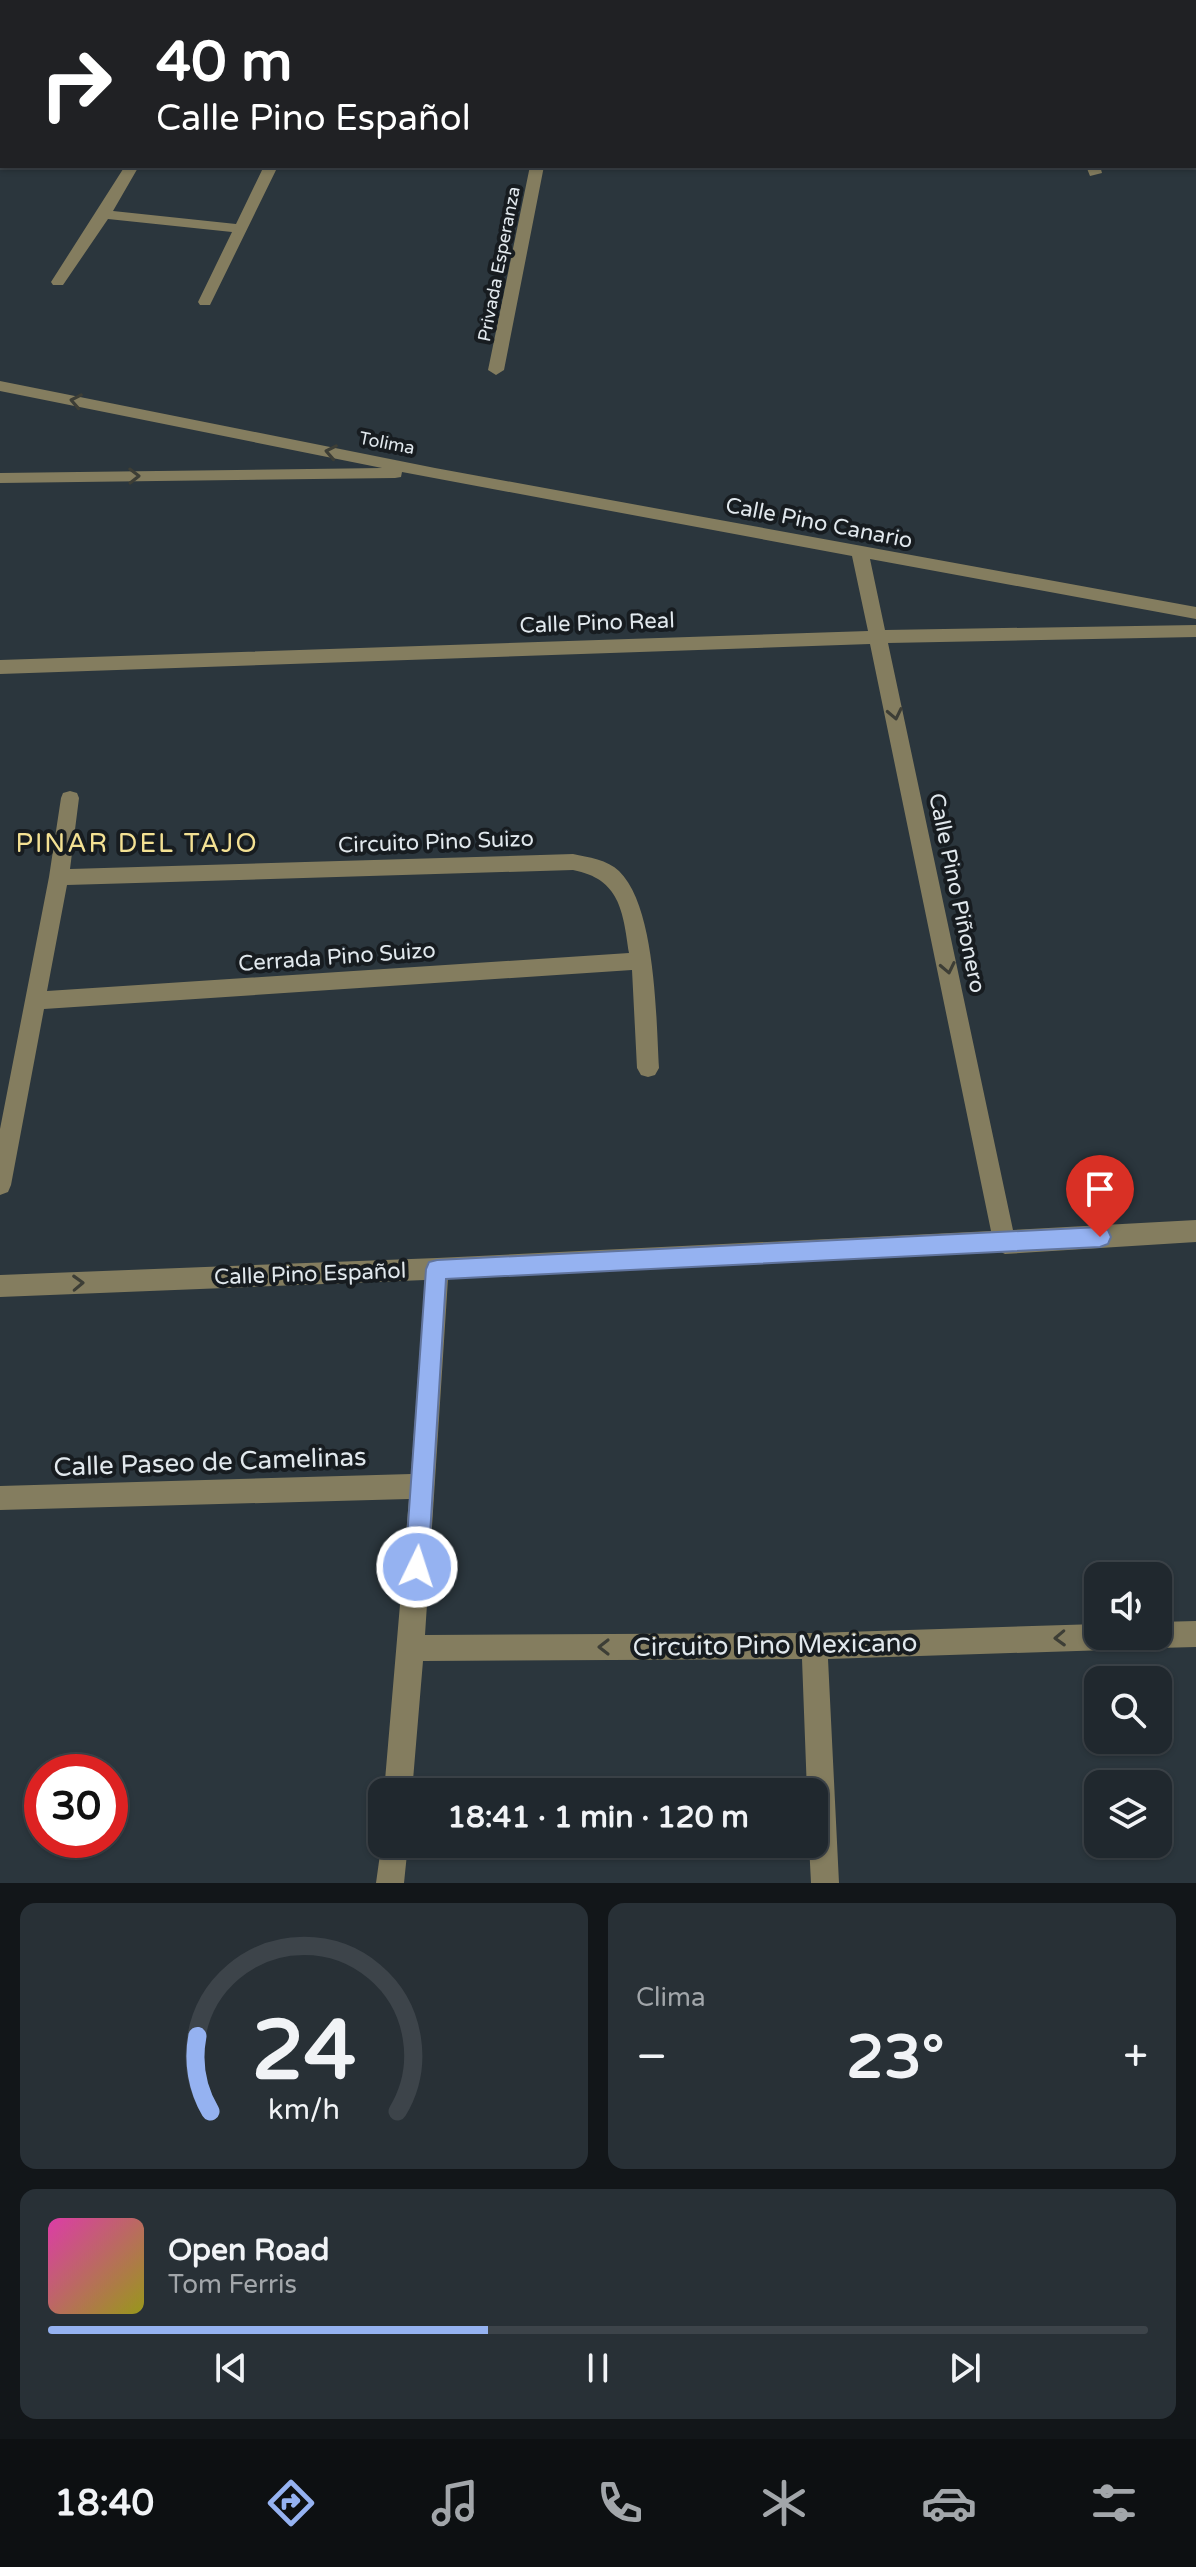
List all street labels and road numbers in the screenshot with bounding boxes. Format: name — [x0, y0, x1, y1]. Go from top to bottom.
street label: Privada Esperanza — [473, 185, 525, 343]
street label: Tolima — [357, 427, 417, 459]
street label: Calle Pino Canario — [723, 492, 915, 554]
street label: Calle Pino Real — [519, 607, 675, 639]
street label: Calle Pino Piñonero — [923, 791, 991, 995]
street label: Circuito Pino Suizo — [338, 826, 534, 858]
street label: Cerrada Pino Suizo — [237, 937, 437, 977]
street label: Calle Pino Español — [213, 1258, 407, 1290]
street label: Calle Paseo de Camelinas — [53, 1441, 367, 1483]
street label: Circuito Pino Mexicano — [632, 1627, 918, 1663]

